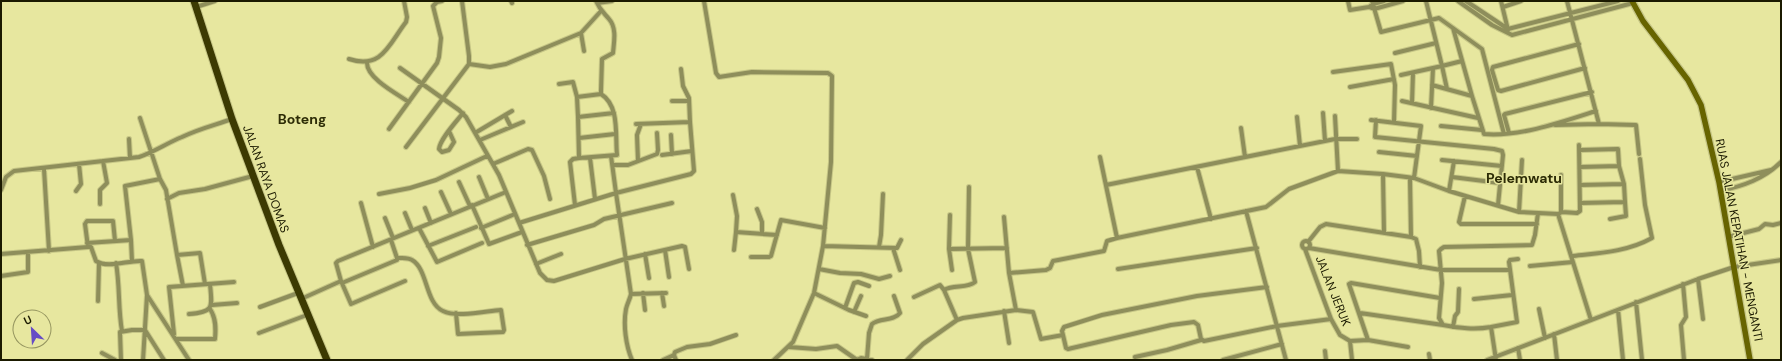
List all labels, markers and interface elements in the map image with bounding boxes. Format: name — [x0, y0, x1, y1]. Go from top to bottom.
district label: Boteng — [278, 110, 326, 128]
street label: JALAN RAYA DOMAS — [239, 123, 293, 235]
street label: RUAS JALAN KEPATIHAN - MENGANTI — [1712, 137, 1766, 343]
district label: Pelemwatu — [1486, 169, 1562, 187]
street label: JALAN JERUK — [1312, 254, 1354, 328]
north arrow — [12, 309, 52, 349]
text: U — [21, 312, 34, 328]

